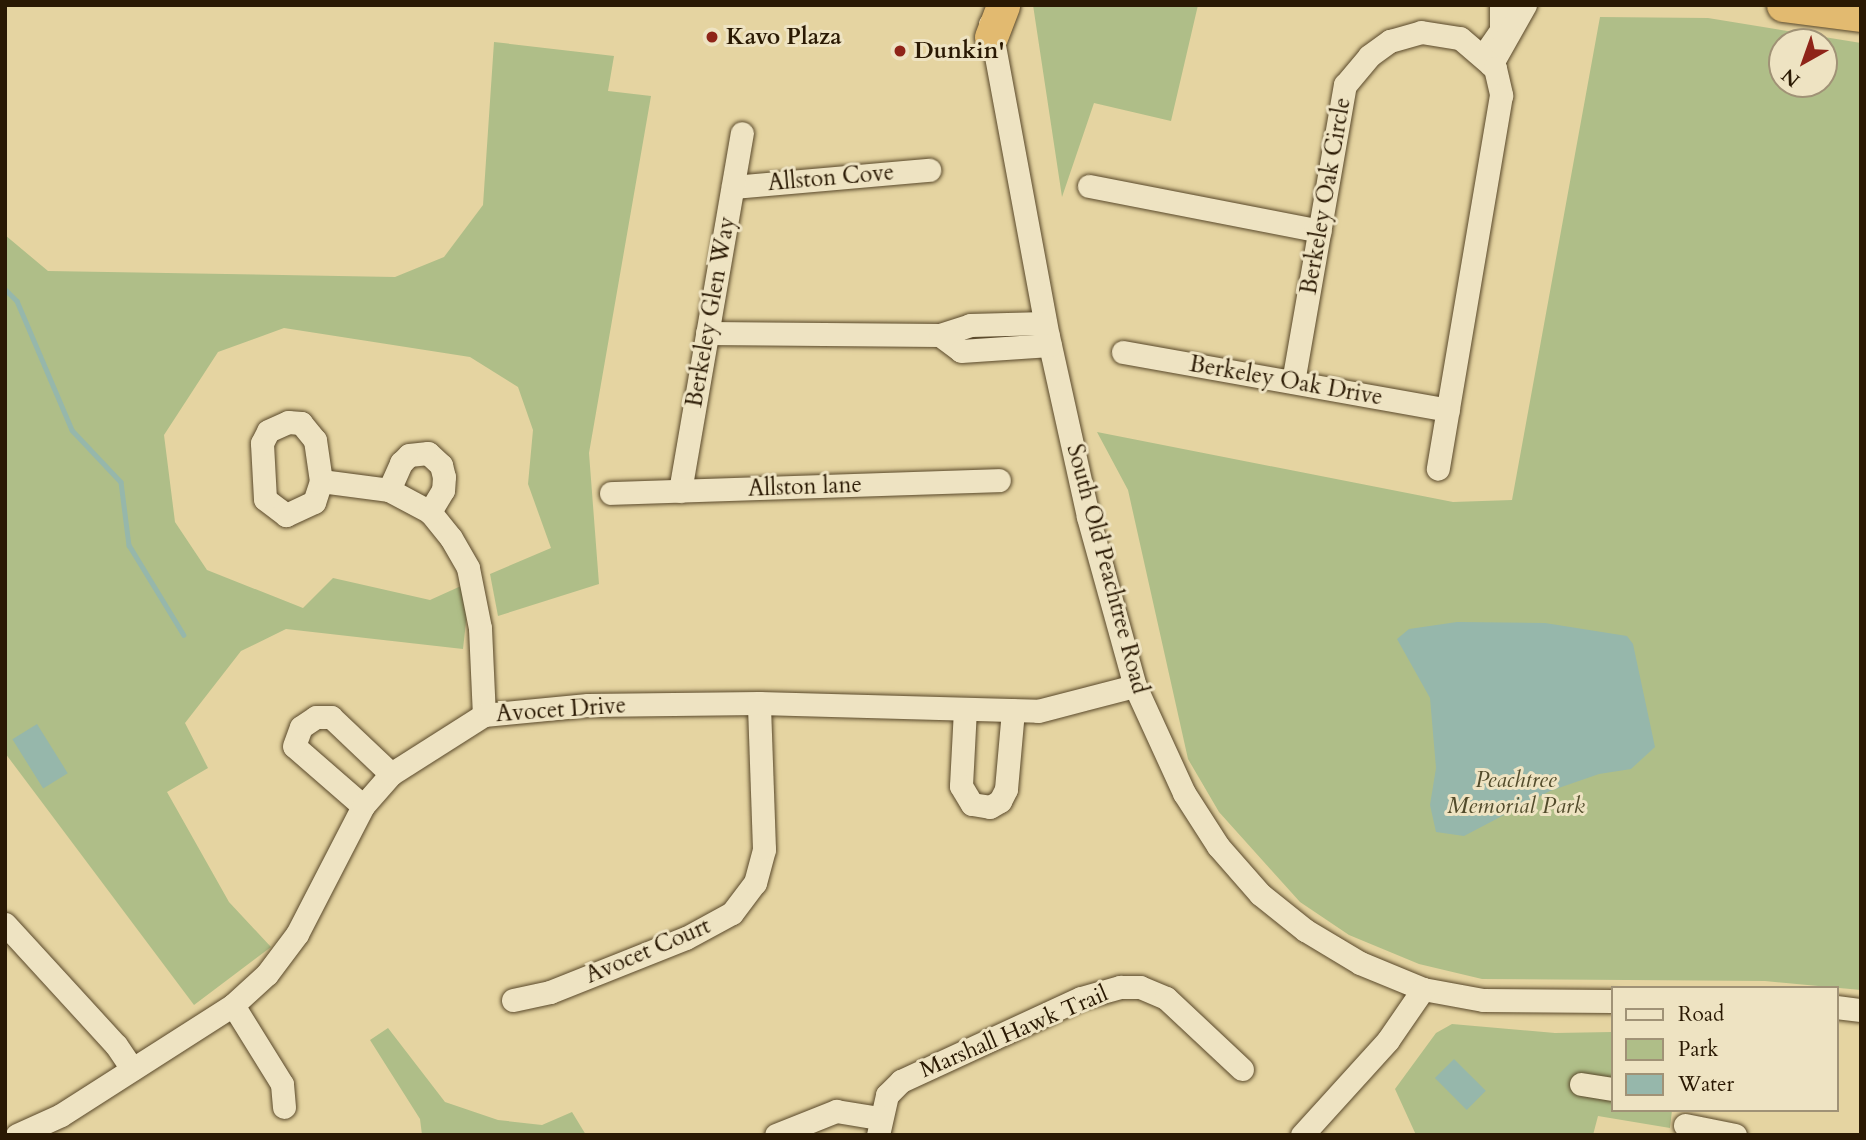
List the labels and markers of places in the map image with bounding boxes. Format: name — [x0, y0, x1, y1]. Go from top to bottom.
place label: Kavo Plaza — [726, 23, 842, 51]
marker: Kavo Plaza — [704, 29, 720, 45]
place label: Dunkin' — [914, 37, 1004, 65]
marker: Dunkin' — [892, 43, 908, 59]

